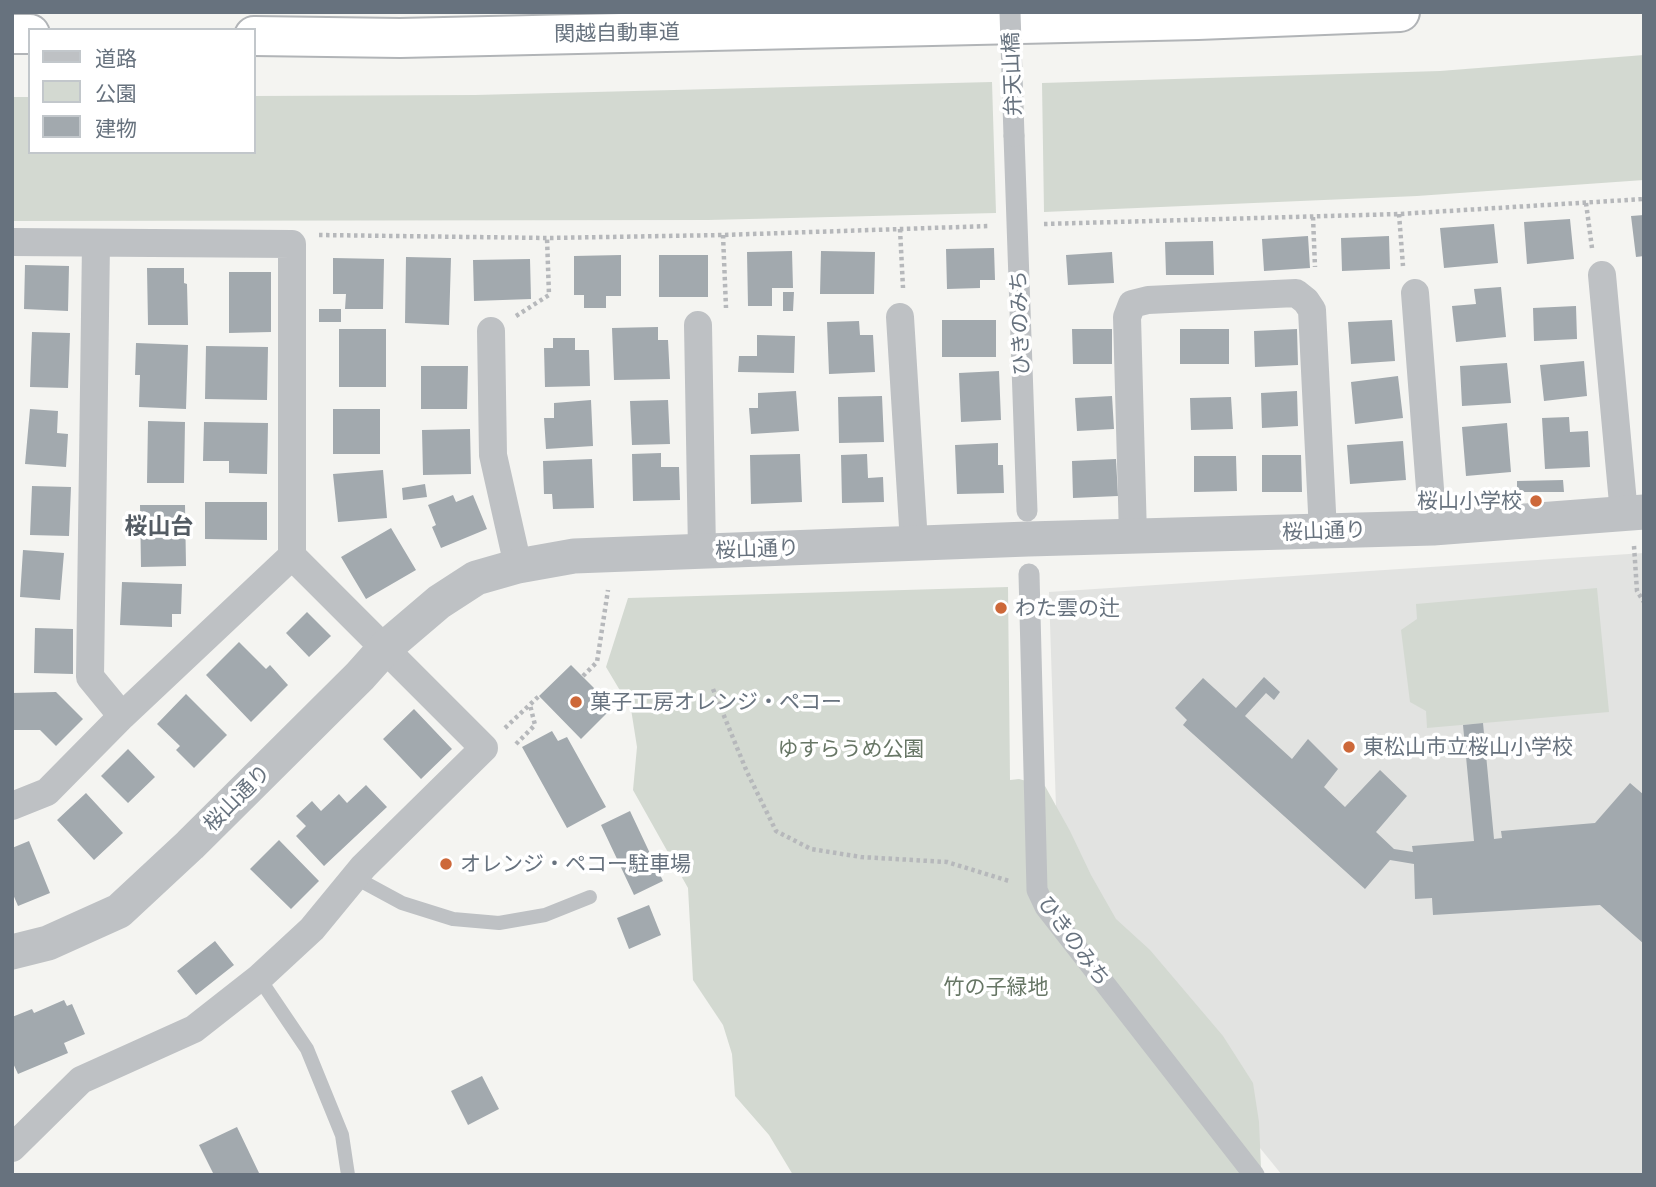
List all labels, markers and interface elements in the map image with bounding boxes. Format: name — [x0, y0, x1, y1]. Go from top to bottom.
street label: 関越自動車道 — [554, 19, 680, 47]
legend — [28, 28, 256, 154]
street label: 弁天山橋 — [998, 32, 1026, 116]
text: 道路 — [95, 46, 137, 70]
text: 公園 — [95, 81, 137, 105]
text: 建物 — [95, 116, 137, 140]
street label: ひきのみち — [1006, 270, 1034, 376]
place label: 桜山小学校 — [1417, 488, 1522, 514]
marker: 桜山小学校 — [1528, 493, 1544, 509]
district label: 桜山台 — [125, 512, 193, 540]
street label: 桜山通り — [1282, 517, 1366, 545]
street label: 桜山通り — [715, 535, 799, 563]
place label: わた雲の辻 — [1015, 595, 1120, 621]
marker: わた雲の辻 — [993, 600, 1009, 616]
place label: 菓子工房オレンジ・ペコー — [590, 689, 842, 715]
marker: 菓子工房オレンジ・ペコー — [568, 694, 584, 710]
place label: 東松山市立桜山小学校 — [1363, 734, 1573, 760]
park label: ゆすらうめ公園 — [778, 736, 924, 762]
marker: 東松山市立桜山小学校 — [1341, 739, 1357, 755]
street label: 桜山通り — [198, 759, 276, 837]
place label: オレンジ・ペコー駐車場 — [460, 851, 691, 877]
marker: オレンジ・ペコー駐車場 — [438, 856, 454, 872]
street label: ひきのみち — [1033, 891, 1115, 991]
park label: 竹の子緑地 — [944, 974, 1048, 1000]

